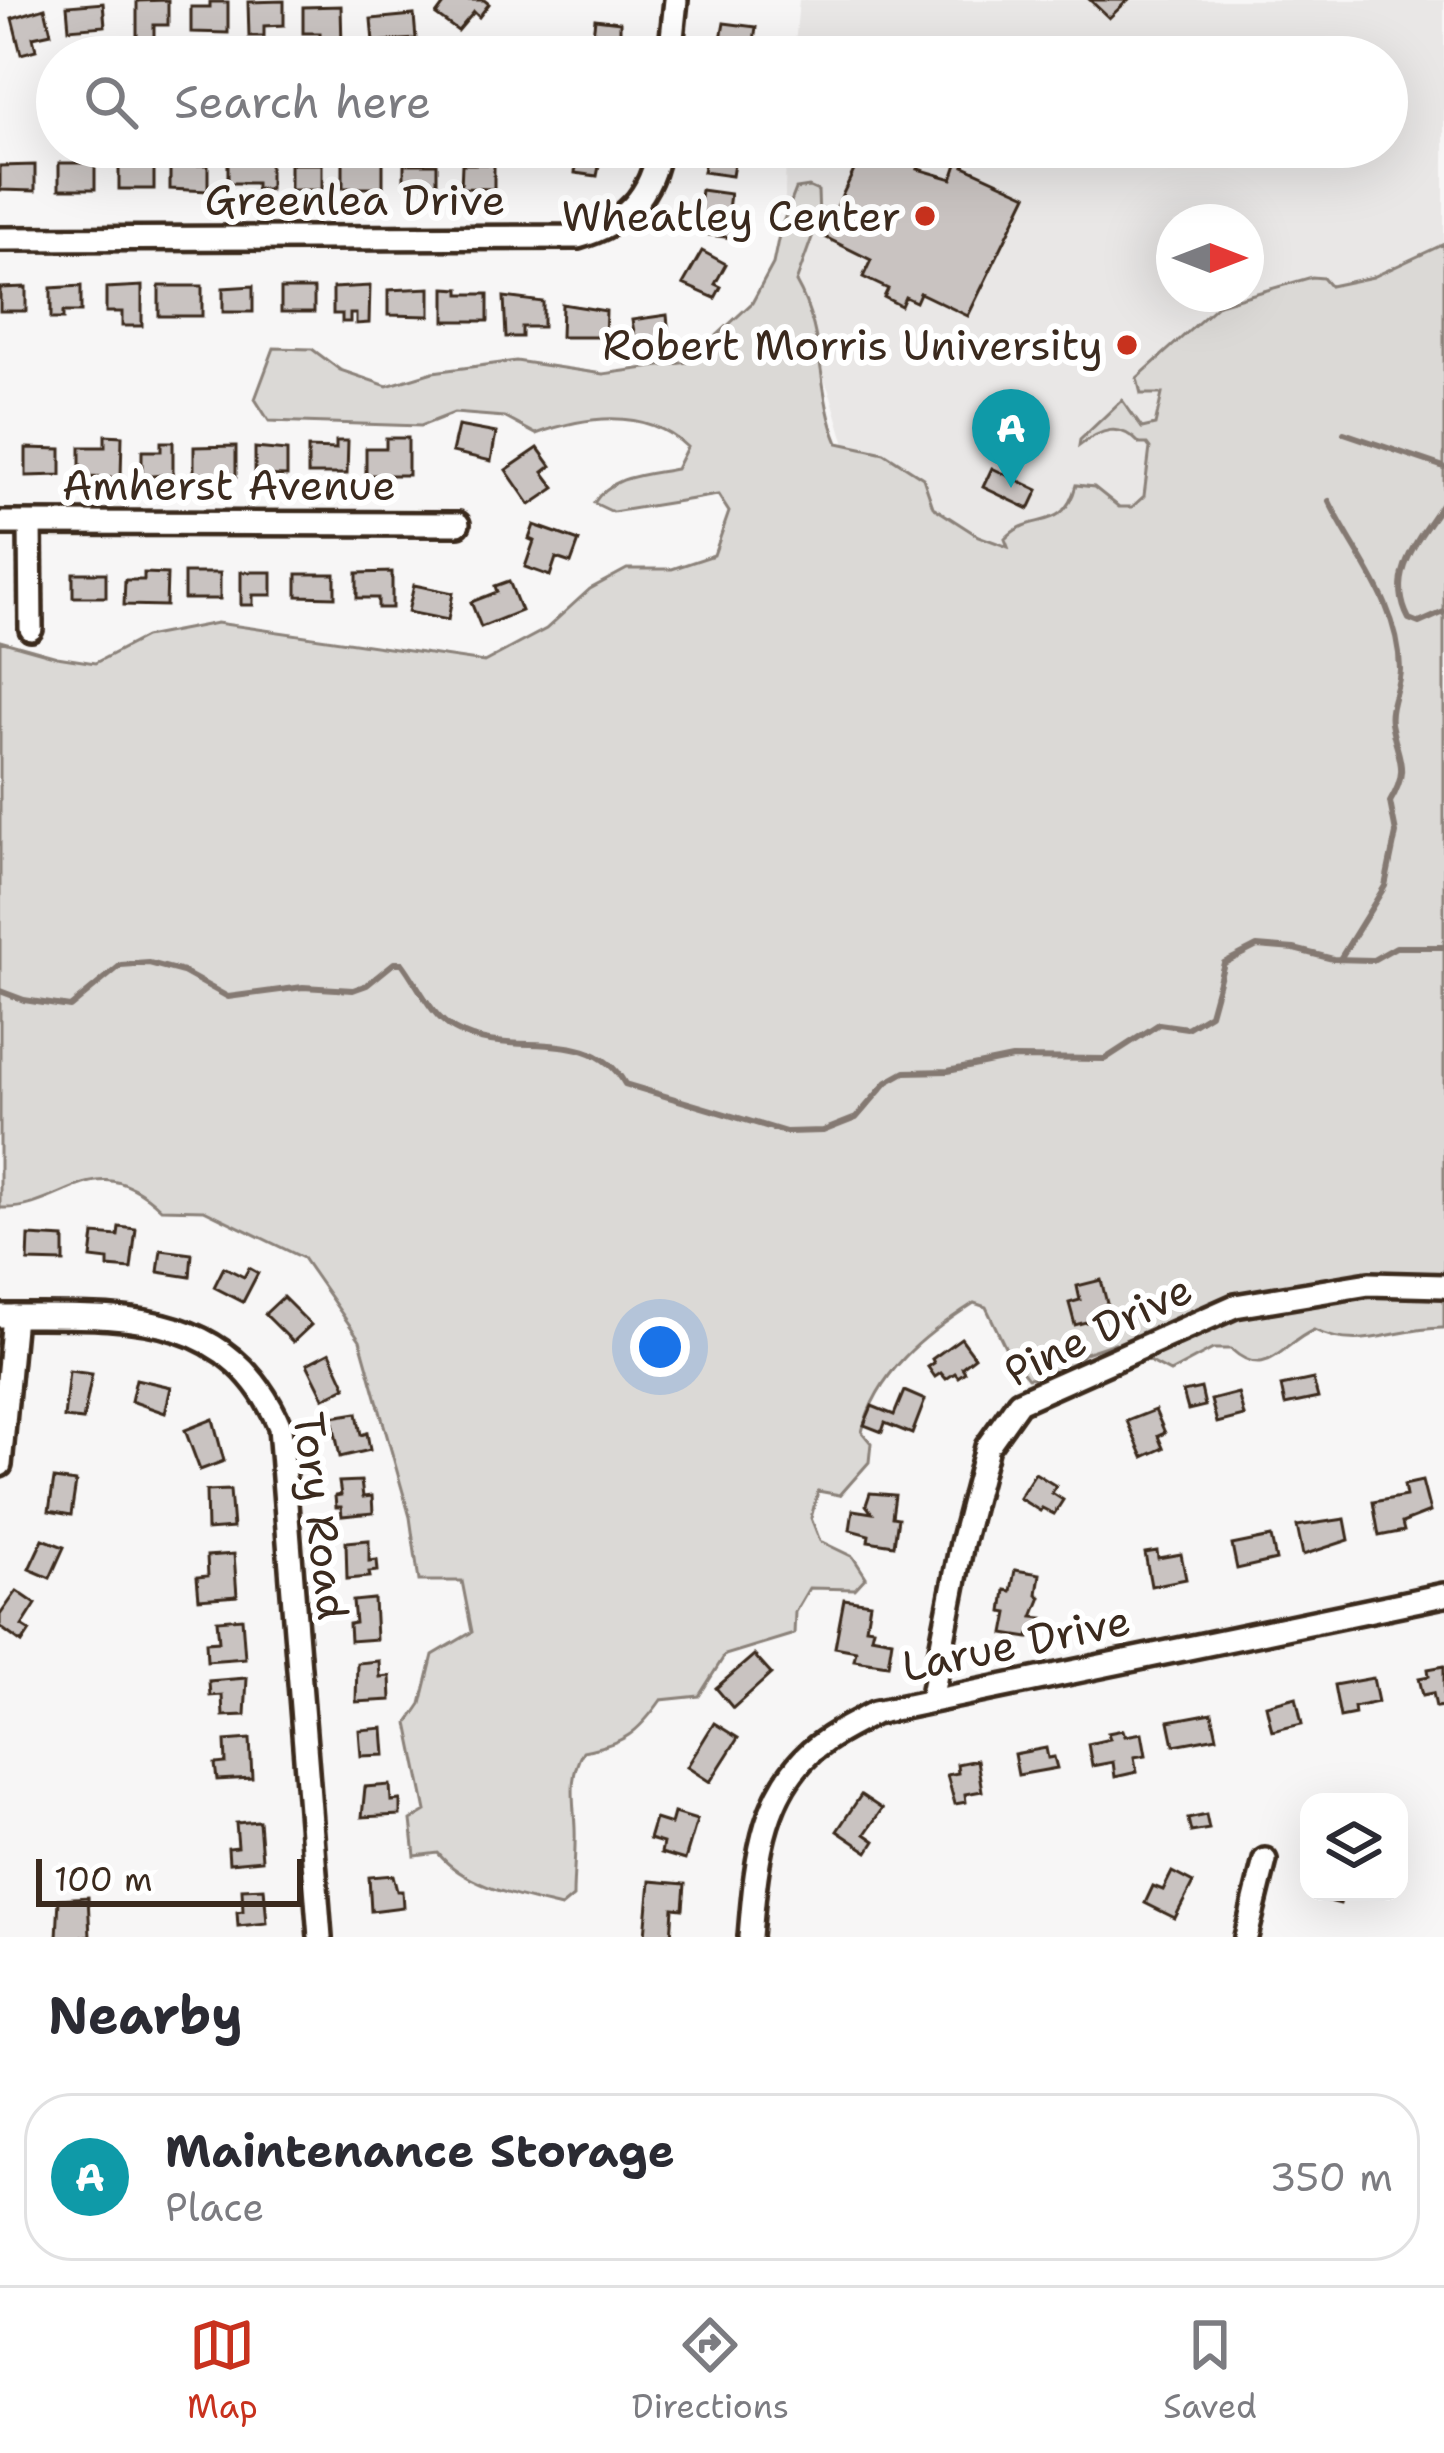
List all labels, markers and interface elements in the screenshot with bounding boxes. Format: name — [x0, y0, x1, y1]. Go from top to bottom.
search box — [36, 36, 1408, 168]
icon: search — [78, 69, 144, 135]
text: Search here — [174, 72, 431, 132]
street label: Greenlea Drive — [205, 172, 505, 228]
place label: Wheatley Center — [561, 188, 901, 244]
marker: Wheatley Center — [912, 203, 938, 229]
north arrow — [1156, 204, 1264, 312]
place label: Robert Morris University — [602, 317, 1103, 373]
marker: Robert Morris University — [1114, 332, 1140, 358]
pin: A — [972, 389, 1050, 488]
street label: Amherst Avenue — [62, 457, 396, 513]
street label: Pine Drive — [995, 1261, 1201, 1399]
your location — [630, 1317, 690, 1377]
street label: Tory Road — [281, 1409, 361, 1623]
street label: Larue Drive — [897, 1592, 1135, 1694]
map controls — [1300, 1793, 1408, 1901]
button: layers — [1300, 1793, 1408, 1901]
scale bar — [36, 1853, 303, 1906]
text: 100 m — [54, 1857, 153, 1902]
text: Nearby — [48, 1981, 243, 2049]
text: Maintenance Storage — [165, 2121, 675, 2181]
text: A — [75, 2151, 105, 2203]
text: 350 m — [1269, 2151, 1393, 2203]
text: Place — [165, 2181, 264, 2233]
tab: Map — [187, 2312, 258, 2429]
tab: Directions — [632, 2312, 789, 2429]
tab: Saved — [1163, 2312, 1257, 2429]

